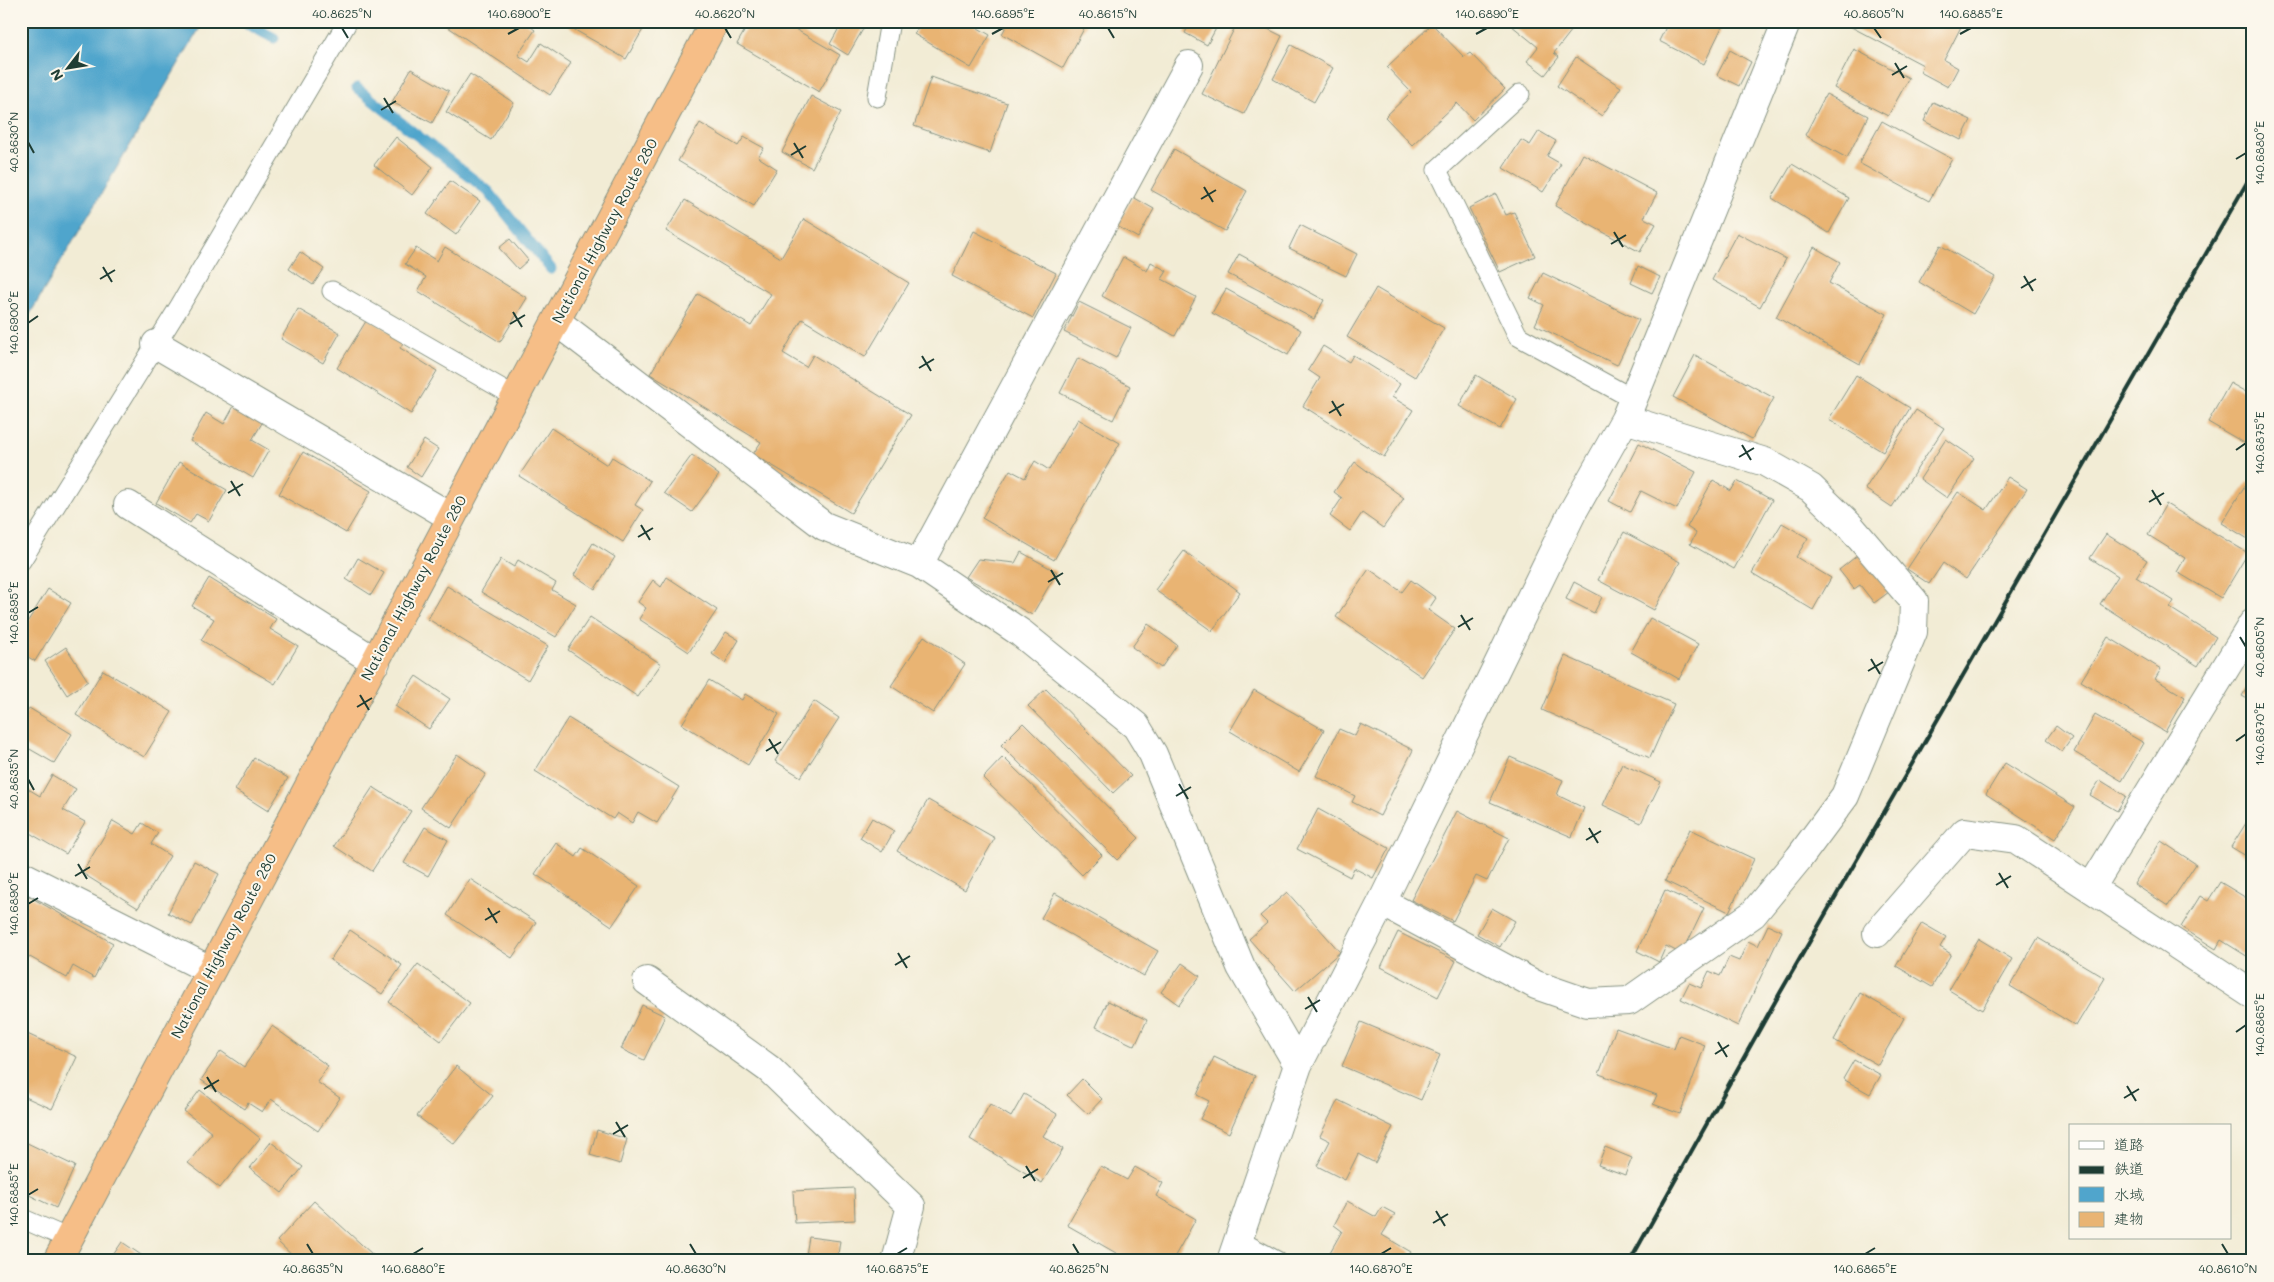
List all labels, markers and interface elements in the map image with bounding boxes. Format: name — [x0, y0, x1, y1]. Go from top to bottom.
text: 40.8625°N — [312, 5, 372, 21]
text: 140.6900°E — [487, 5, 551, 21]
text: 40.8620°N — [695, 5, 755, 21]
text: 140.6895°E — [971, 5, 1035, 21]
text: 40.8615°N — [1079, 5, 1137, 21]
text: 140.6890°E — [1455, 5, 1519, 21]
text: 40.8605°N — [1844, 5, 1904, 21]
text: 140.6885°E — [1939, 5, 2003, 21]
north arrow — [42, 42, 92, 92]
text: N — [46, 65, 67, 84]
text: 40.8630°N — [5, 112, 21, 172]
text: 140.6880°E — [2251, 121, 2267, 185]
street label: National Highway Route 280 — [547, 135, 662, 327]
text: 140.6900°E — [5, 291, 21, 355]
text: 140.6875°E — [2251, 411, 2267, 475]
street label: National Highway Route 280 — [356, 492, 471, 684]
text: 140.6895°E — [5, 581, 21, 645]
text: 40.8605°N — [2251, 617, 2267, 677]
text: 140.6870°E — [2251, 702, 2267, 766]
text: 40.8635°N — [5, 749, 21, 809]
street label: National Highway Route 280 — [166, 850, 281, 1042]
text: 140.6890°E — [5, 872, 21, 936]
text: 140.6865°E — [2251, 993, 2267, 1057]
legend — [2069, 1124, 2232, 1240]
text: 道路 — [2114, 1134, 2144, 1154]
text: 鉄道 — [2114, 1158, 2144, 1178]
text: 140.6885°E — [5, 1163, 21, 1227]
text: 水域 — [2114, 1184, 2144, 1204]
text: 建物 — [2114, 1208, 2144, 1228]
text: 40.8635°N — [283, 1260, 343, 1276]
text: 140.6880°E — [381, 1260, 445, 1276]
text: 40.8630°N — [666, 1260, 726, 1276]
text: 140.6875°E — [865, 1260, 929, 1276]
text: 40.8625°N — [1049, 1260, 1109, 1276]
text: 140.6870°E — [1349, 1260, 1413, 1276]
text: 140.6865°E — [1833, 1260, 1897, 1276]
text: 40.8610°N — [2199, 1260, 2257, 1276]

